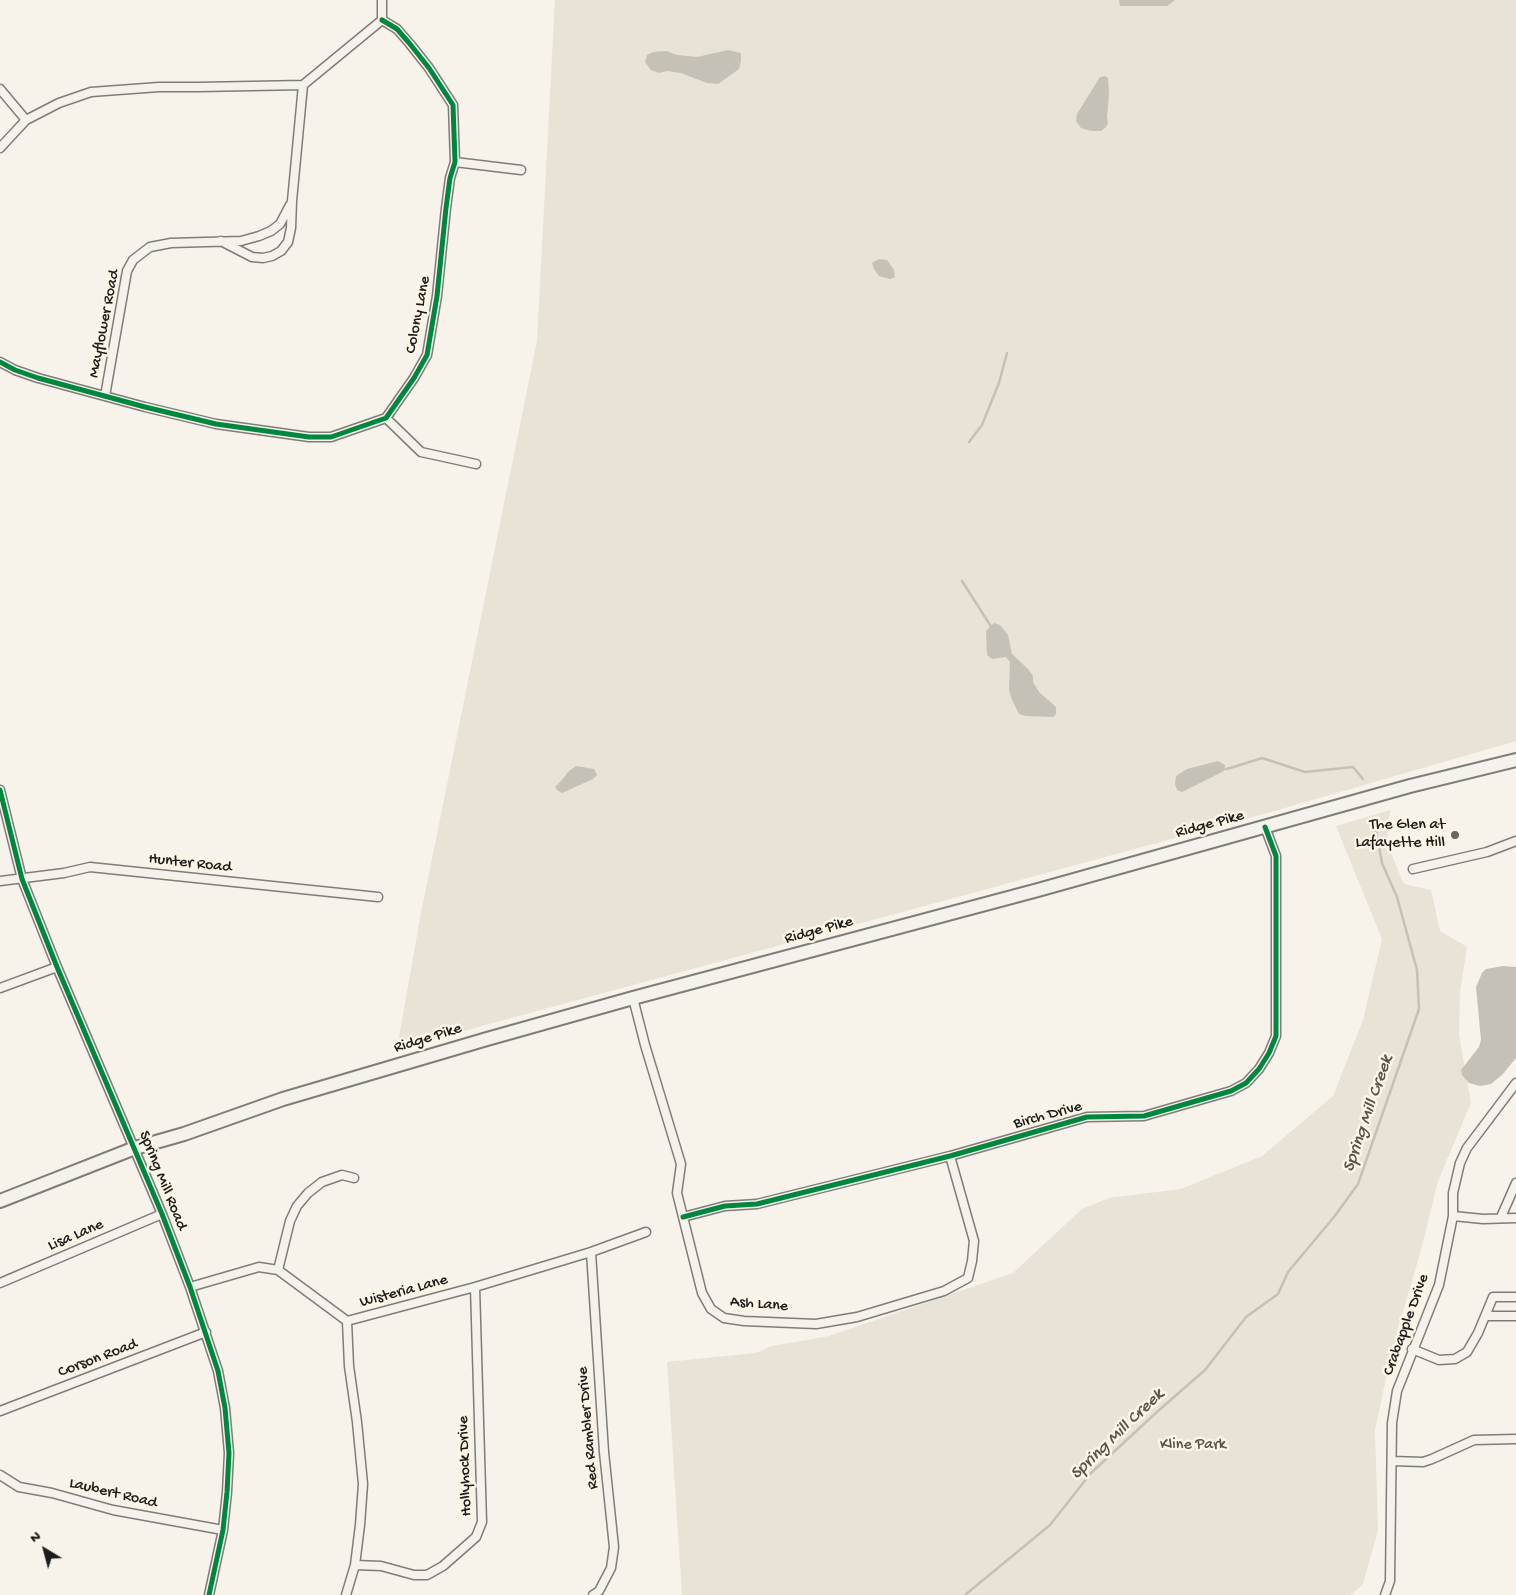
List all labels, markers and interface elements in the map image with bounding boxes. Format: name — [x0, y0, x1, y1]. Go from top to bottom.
street label: Mayflower Road — [85, 268, 125, 380]
street label: Colony Lane — [402, 275, 436, 355]
street label: Ridge Pike — [1174, 807, 1246, 843]
place label: The Glen at Lafayette Hill — [1356, 816, 1445, 854]
marker: The Glen at Lafayette Hill — [1449, 829, 1461, 841]
street label: Hunter Road — [148, 850, 232, 878]
street label: Ridge Pike — [783, 913, 855, 949]
street label: Ridge Pike — [392, 1020, 464, 1058]
water label: Spring Mill Creek — [1339, 1053, 1399, 1175]
street label: Birch Drive — [1012, 1098, 1084, 1134]
street label: Spring Mill Road — [133, 1129, 191, 1233]
street label: Lisa Lane — [45, 1216, 107, 1256]
street label: Wisteria Lane — [358, 1271, 450, 1313]
street label: Crabapple Drive — [1380, 1272, 1434, 1378]
street label: Ash Lane — [729, 1293, 789, 1317]
street label: Corson Road — [56, 1335, 140, 1383]
street label: Red Rambler Drive — [574, 1366, 604, 1490]
water label: Spring Mill Creek — [1067, 1385, 1169, 1485]
street label: Hollyhock Drive — [455, 1415, 477, 1517]
park label: Kline Park — [1160, 1436, 1226, 1456]
street label: Laubert Road — [67, 1475, 159, 1513]
north arrow — [20, 1525, 70, 1575]
text: N — [27, 1528, 44, 1547]

